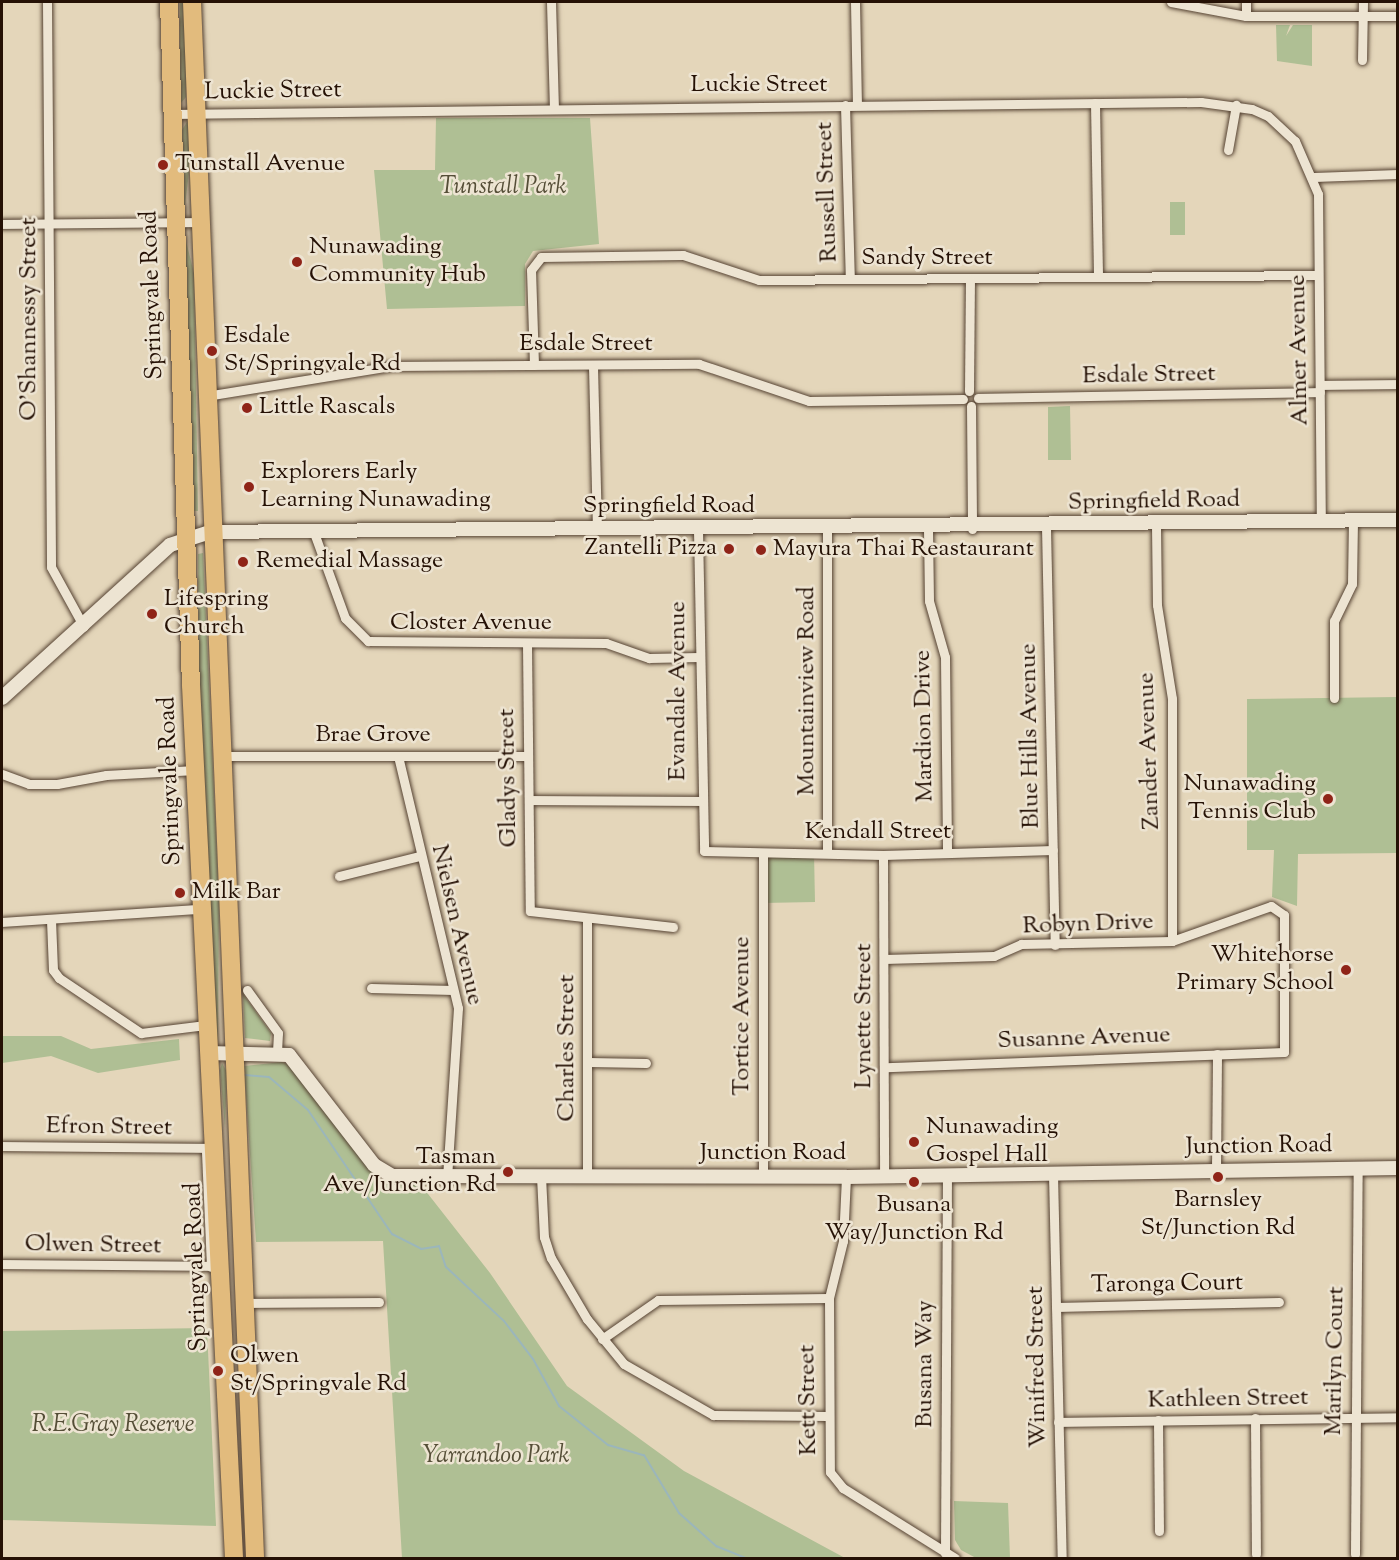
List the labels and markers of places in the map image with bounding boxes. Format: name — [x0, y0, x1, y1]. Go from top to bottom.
place label: Tunstall Avenue — [175, 151, 345, 179]
marker: Tunstall Avenue — [156, 158, 170, 172]
place label: Nunawading Community Hub — [309, 234, 486, 290]
marker: Nunawading Community Hub — [290, 255, 304, 269]
place label: Esdale St/Springvale Rd — [224, 323, 401, 379]
marker: Esdale St/Springvale Rd — [205, 344, 219, 358]
place label: Little Rascals — [259, 394, 395, 422]
marker: Little Rascals — [240, 401, 254, 415]
place label: Explorers Early Learning Nunawading — [261, 459, 491, 515]
marker: Explorers Early Learning Nunawading — [242, 480, 256, 494]
place label: Zantelli Pizza — [585, 535, 717, 563]
place label: Mayura Thai Reastaurant — [773, 536, 1034, 564]
marker: Zantelli Pizza — [722, 542, 736, 556]
marker: Mayura Thai Reastaurant — [754, 543, 768, 557]
place label: Remedial Massage — [256, 548, 443, 576]
marker: Remedial Massage — [234, 553, 252, 571]
place label: Lifespring Church — [164, 586, 268, 642]
marker: Lifespring Church — [145, 607, 159, 621]
place label: Nunawading Tennis Club — [1184, 771, 1316, 827]
marker: Nunawading Tennis Club — [1321, 792, 1335, 806]
place label: Milk Bar — [192, 879, 281, 907]
marker: Milk Bar — [173, 886, 187, 900]
place label: Whitehorse Primary School — [1177, 942, 1334, 998]
marker: Whitehorse Primary School — [1339, 963, 1353, 977]
place label: Nunawading Gospel Hall — [926, 1114, 1058, 1170]
marker: Nunawading Gospel Hall — [907, 1135, 921, 1149]
place label: Tasman Ave/Junction Rd — [323, 1144, 496, 1200]
marker: Tasman Ave/Junction Rd — [501, 1165, 515, 1179]
marker: Barnsley St/Junction Rd — [1211, 1170, 1225, 1184]
marker: Busana Way/Junction Rd — [907, 1175, 921, 1189]
place label: Barnsley St/Junction Rd — [1141, 1187, 1295, 1243]
place label: Busana Way/Junction Rd — [824, 1192, 1004, 1248]
place label: Olwen St/Springvale Rd — [230, 1343, 407, 1399]
marker: Olwen St/Springvale Rd — [211, 1364, 225, 1378]

